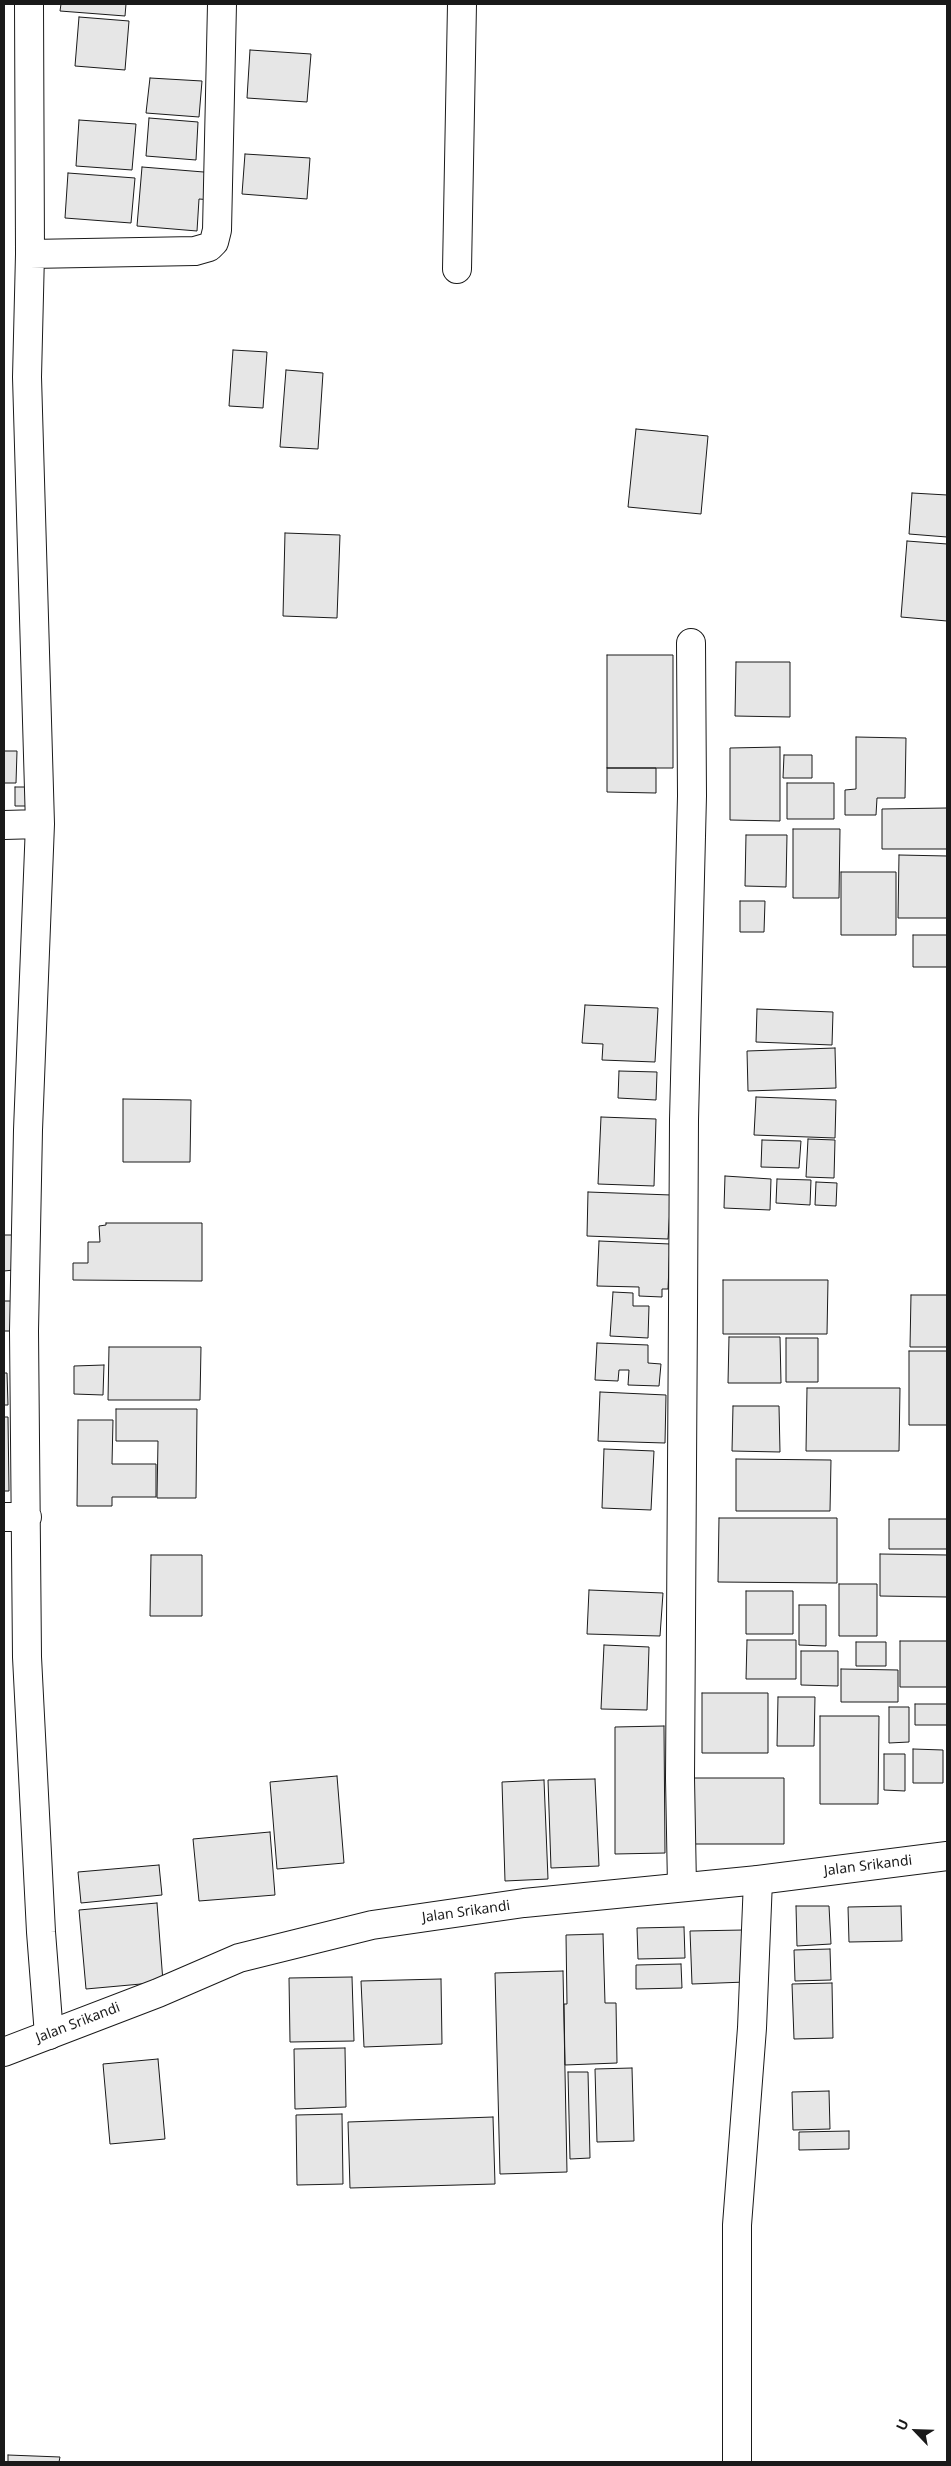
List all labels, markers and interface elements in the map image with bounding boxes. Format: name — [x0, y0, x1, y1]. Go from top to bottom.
street label: Jalan Srikandi — [823, 1852, 913, 1880]
street label: Jalan Srikandi — [421, 1898, 511, 1926]
street label: Jalan Srikandi — [34, 1999, 122, 2047]
north arrow — [891, 2406, 941, 2456]
text: U — [891, 2416, 913, 2433]

